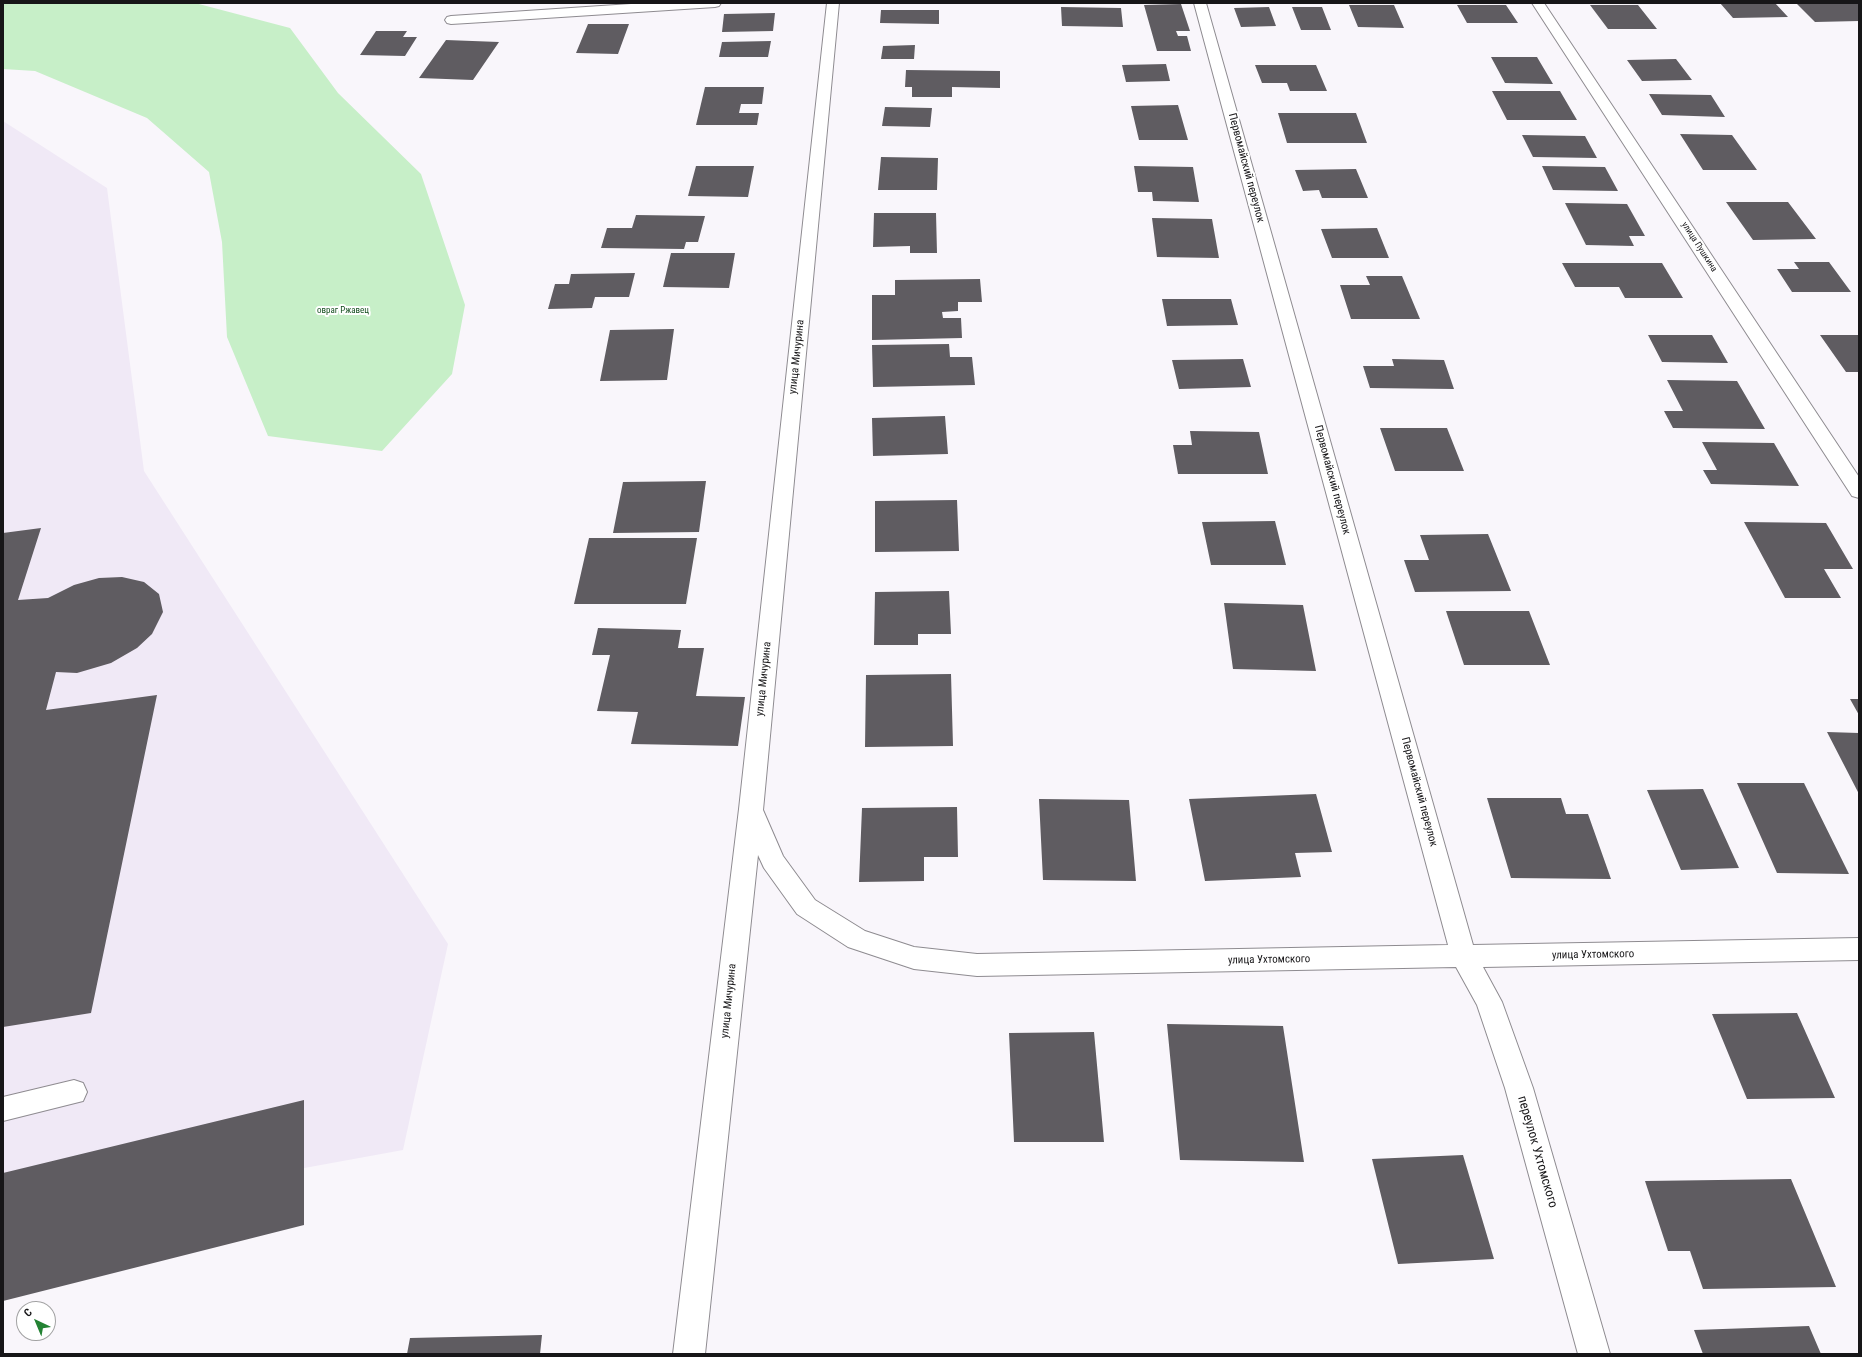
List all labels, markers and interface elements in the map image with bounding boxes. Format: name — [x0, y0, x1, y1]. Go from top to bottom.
street label: Первомайский переулок — [1225, 112, 1267, 224]
street label: улица Пушкина — [1679, 220, 1719, 274]
park label: овраг Ржавец — [317, 306, 369, 316]
street label: улица Мичурина — [787, 319, 807, 395]
street label: Первомайский переулок — [1311, 424, 1353, 536]
street label: улица Мичурина — [754, 641, 774, 717]
street label: Первомайский переулок — [1398, 736, 1440, 848]
street label: улица Ухтомского — [1552, 948, 1634, 962]
street label: улица Ухтомского — [1228, 953, 1310, 967]
street label: улица Мичурина — [719, 963, 739, 1039]
street label: переулок Ухтомского — [1514, 1094, 1560, 1210]
north arrow — [16, 1301, 56, 1341]
text: С — [21, 1306, 35, 1320]

